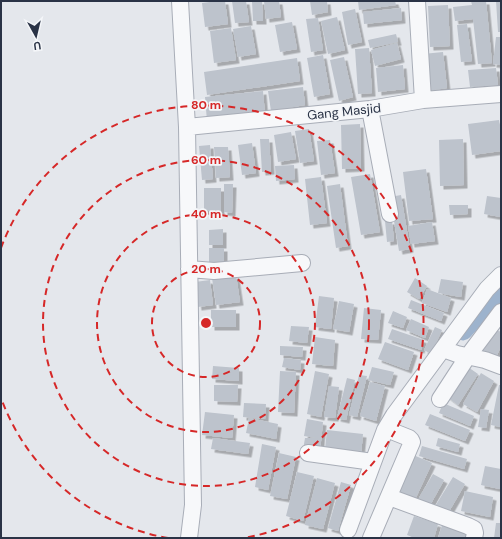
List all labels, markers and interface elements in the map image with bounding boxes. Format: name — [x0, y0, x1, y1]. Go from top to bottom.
north arrow — [16, 16, 56, 56]
text: U — [33, 38, 42, 53]
text: 80 m — [191, 97, 221, 113]
street label: Gang Masjid — [306, 99, 382, 124]
text: 60 m — [191, 152, 221, 168]
text: 40 m — [191, 206, 221, 222]
text: 20 m — [191, 261, 221, 277]
centre of rings — [199, 316, 213, 330]

